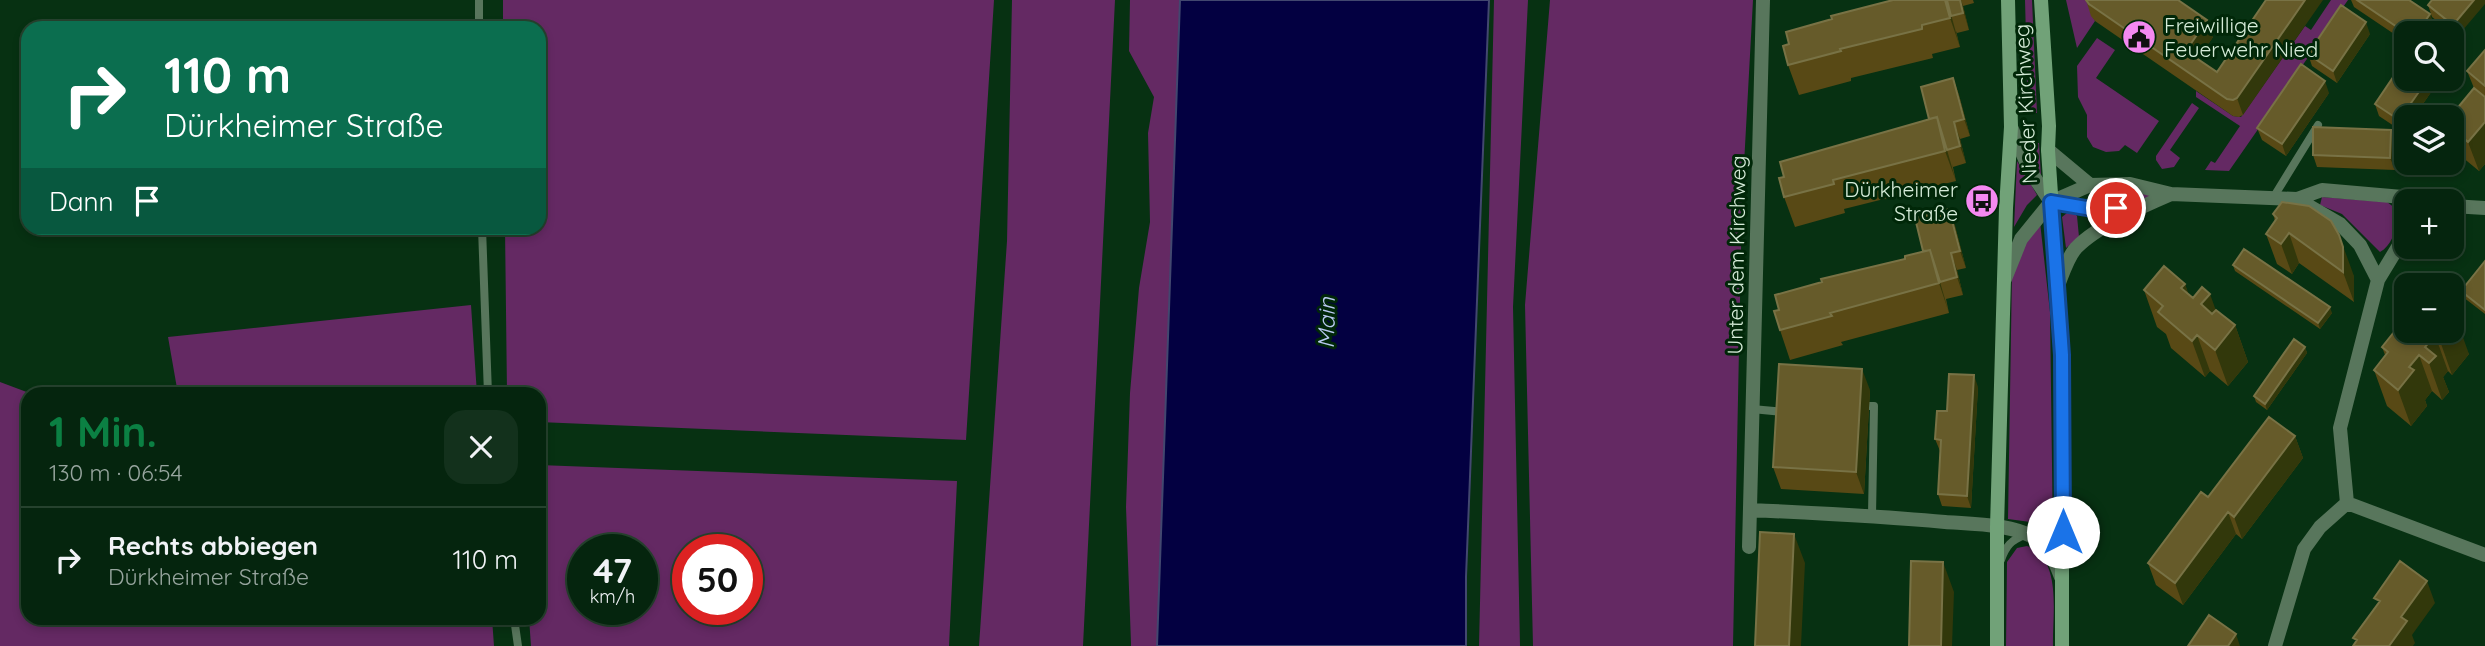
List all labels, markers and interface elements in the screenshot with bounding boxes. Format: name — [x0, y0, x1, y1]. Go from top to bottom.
place label: Freiwillige Feuerwehr Nied — [2164, 12, 2318, 62]
public building icon: Freiwillige Feuerwehr Nied — [2120, 18, 2158, 56]
map controls — [2394, 21, 2464, 343]
button: search — [2394, 21, 2464, 91]
street label: Nieder Kirchweg — [2008, 24, 2042, 184]
text: 110 m — [164, 44, 291, 105]
icon: right — [49, 49, 140, 140]
text: Dürkheimer Straße — [164, 105, 444, 145]
button: layers — [2394, 105, 2464, 175]
street label: Unter dem Kirchweg — [1721, 155, 1751, 355]
place label: Dürkheimer Straße — [1844, 176, 1958, 226]
pin — [2086, 178, 2146, 238]
icon: arrive — [128, 182, 166, 220]
bus stop icon: Dürkheimer Straße — [1963, 182, 2001, 220]
text: Dann — [49, 185, 114, 218]
icon: arrive — [2097, 189, 2135, 227]
button: + — [2394, 189, 2464, 259]
button: − — [2394, 273, 2464, 343]
water label: Main — [1311, 296, 1341, 349]
text: 1 Min. — [49, 405, 157, 458]
button: close — [444, 410, 518, 484]
text: 130 m · 06:54 — [49, 458, 183, 487]
position arrow — [2026, 495, 2100, 569]
text: Rechts abbiegen — [108, 529, 318, 562]
speed limit sign: 50 — [672, 534, 763, 625]
icon: right — [49, 541, 87, 579]
text: 110 m — [452, 543, 518, 576]
text: 47 — [593, 548, 632, 592]
text: Dürkheimer Straße — [108, 562, 309, 591]
text: km/h — [590, 585, 635, 608]

